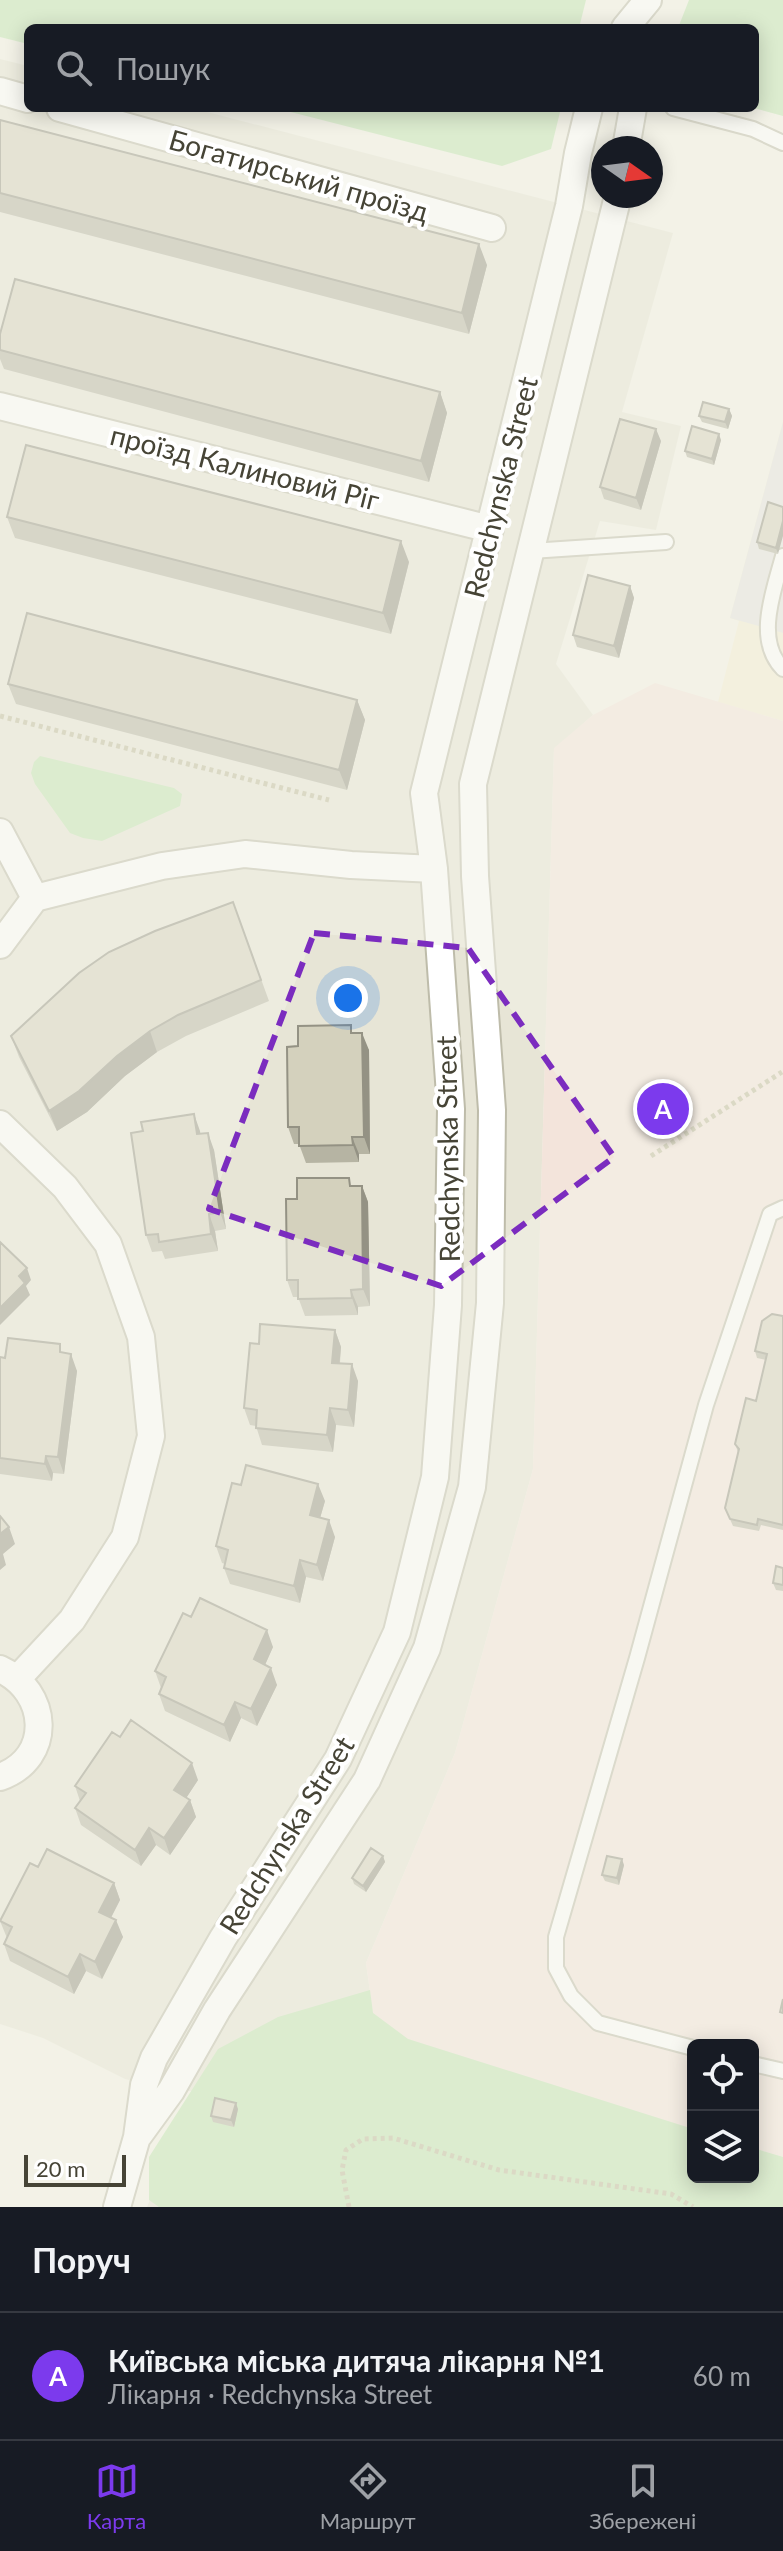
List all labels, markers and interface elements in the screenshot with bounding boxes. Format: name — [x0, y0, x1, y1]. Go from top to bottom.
search box — [24, 24, 759, 112]
icon: search — [52, 46, 96, 90]
text: Пошук — [116, 50, 210, 86]
street label: Богатирський проїзд — [165, 122, 433, 228]
north arrow — [591, 136, 663, 208]
street label: Redchynska Street — [456, 373, 544, 601]
street label: проїзд Калиновий Ріг — [107, 417, 383, 517]
your location — [328, 978, 368, 1018]
street label: Redchynska Street — [428, 1035, 466, 1263]
pin: A — [637, 1079, 689, 1139]
street label: Redchynska Street — [211, 1730, 361, 1940]
map controls — [687, 2039, 759, 2183]
button: locate — [687, 2039, 759, 2111]
button: layers — [687, 2111, 759, 2183]
scale bar — [24, 2151, 126, 2187]
text: 20 m — [36, 2155, 85, 2182]
text: Поруч — [32, 2239, 131, 2280]
text: Київська міська дитяча лікарня №1 — [108, 2342, 605, 2378]
text: A — [49, 2360, 67, 2392]
text: 60 m — [693, 2360, 751, 2392]
text: Лікарня · Redchynska Street — [108, 2378, 432, 2410]
tab: Карта — [87, 2459, 146, 2534]
tab: Маршрут — [320, 2459, 416, 2534]
tab: Збережені — [589, 2459, 696, 2534]

